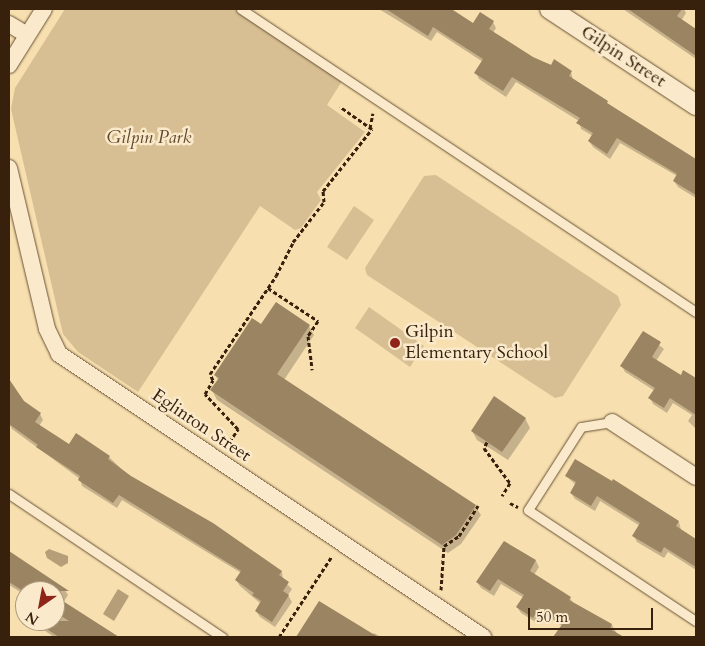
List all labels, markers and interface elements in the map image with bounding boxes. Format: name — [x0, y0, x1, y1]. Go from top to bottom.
street label: Gilpin Street — [576, 22, 670, 92]
park label: Gilpin Park — [107, 127, 191, 149]
place label: Gilpin Elementary School — [405, 322, 548, 364]
marker: Gilpin Elementary School — [389, 337, 401, 349]
street label: Eglinton Street — [147, 385, 255, 467]
north arrow — [15, 581, 65, 631]
scale bar — [530, 598, 655, 630]
text: N — [22, 607, 42, 629]
text: 50 m — [536, 607, 568, 627]

